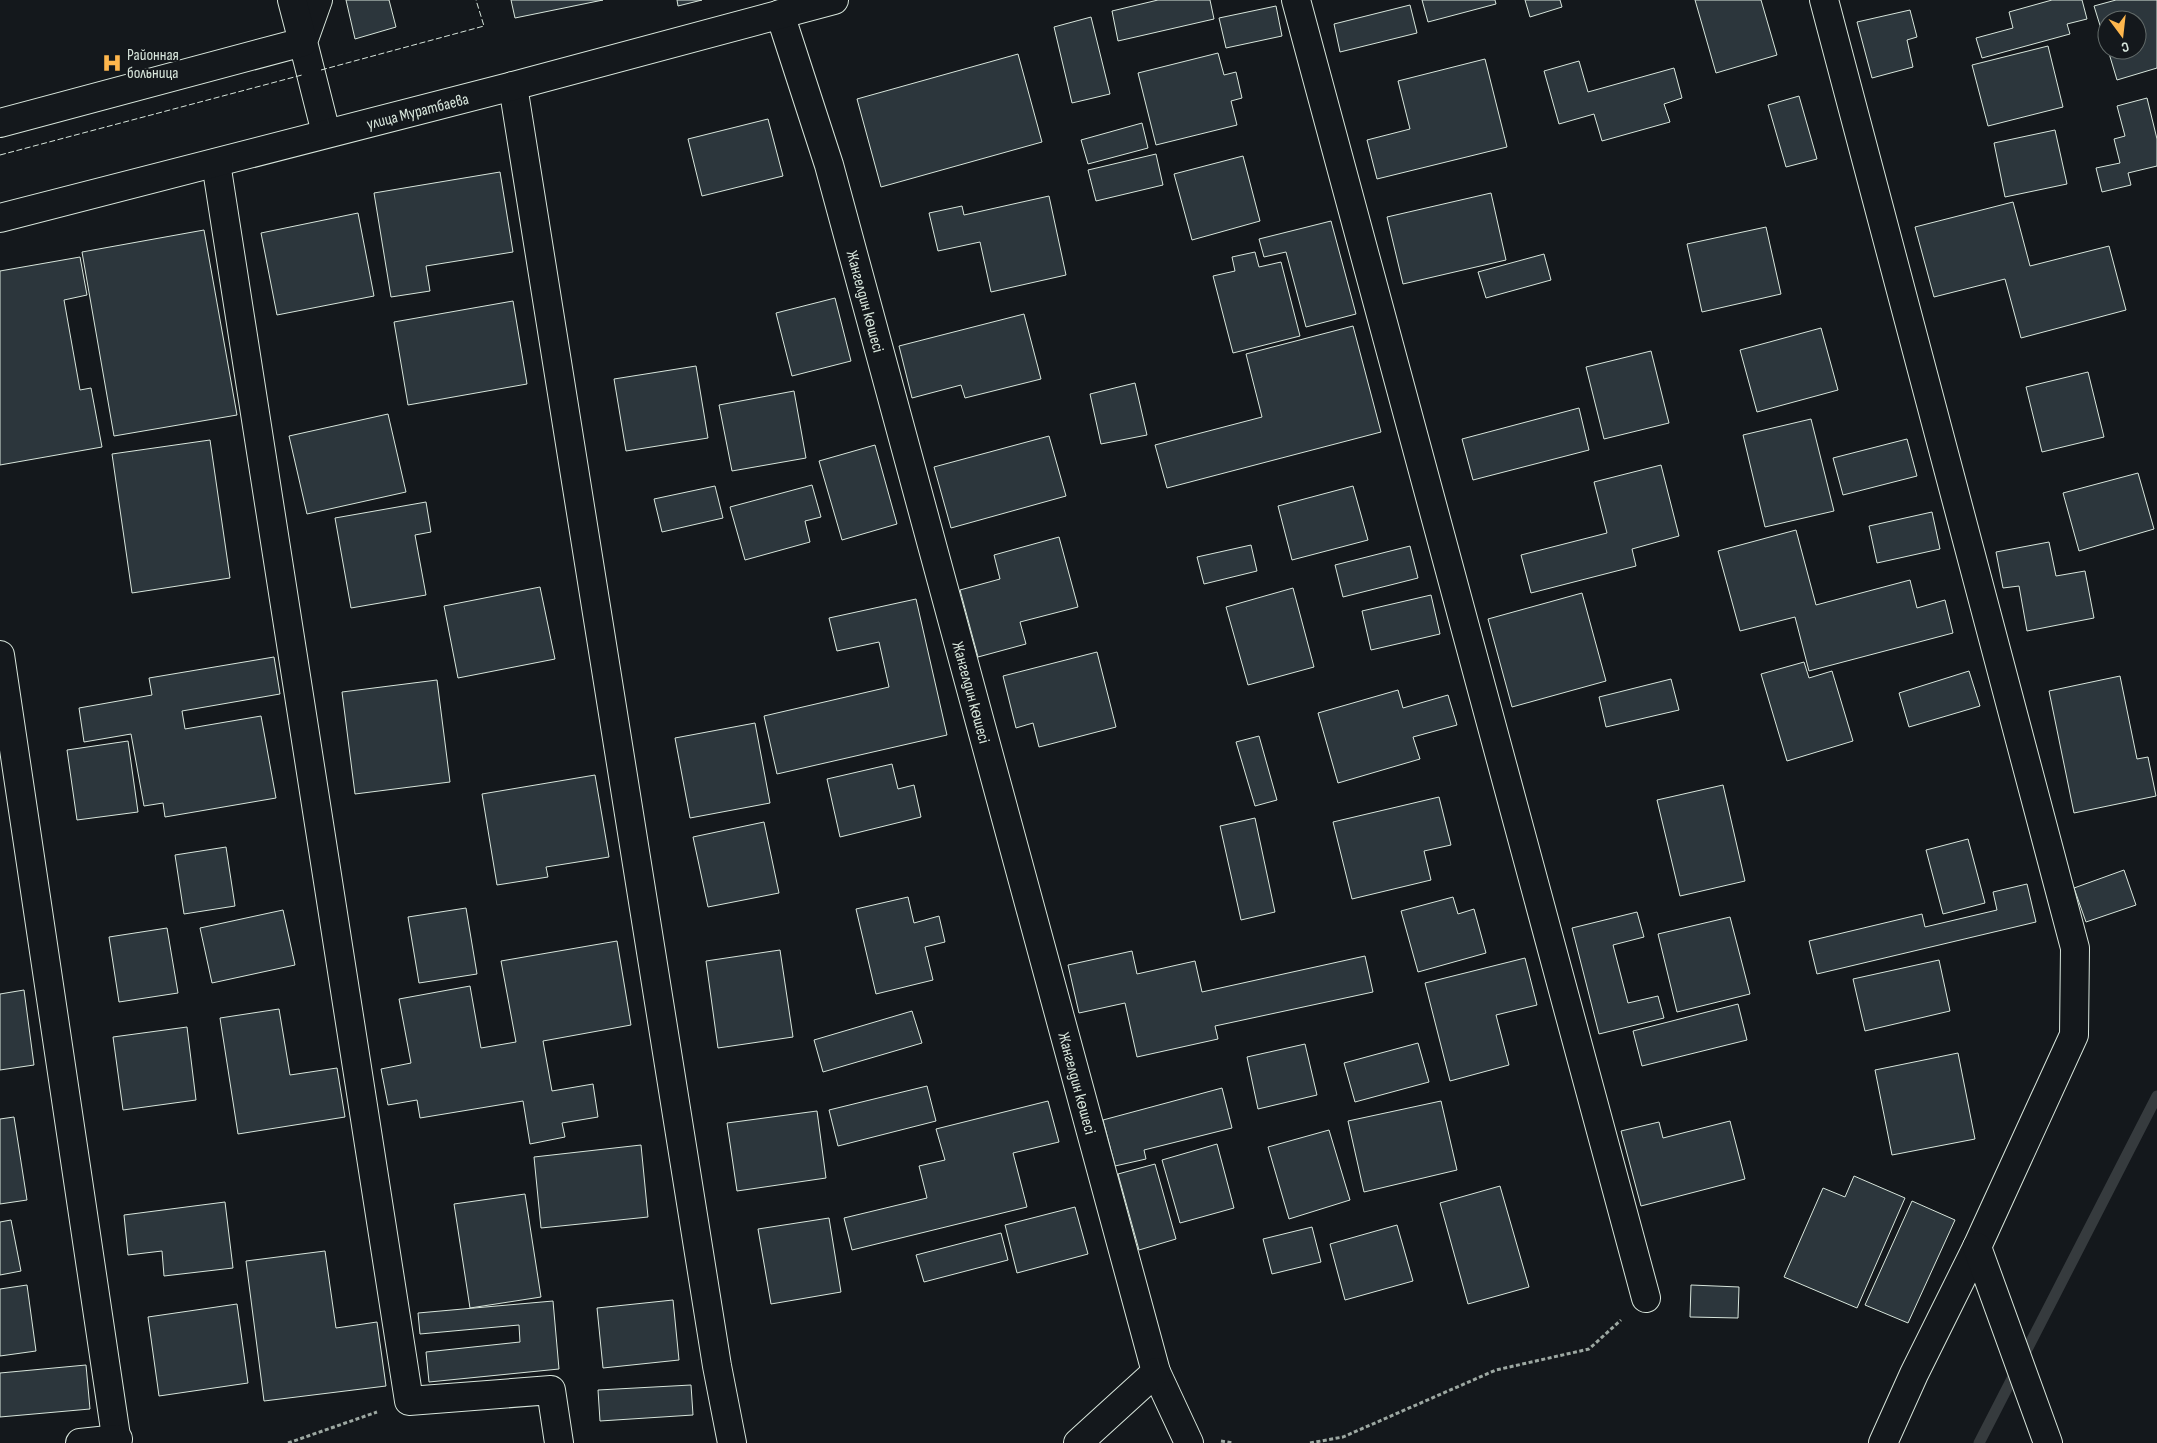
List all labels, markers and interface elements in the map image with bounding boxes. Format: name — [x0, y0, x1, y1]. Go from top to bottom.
north arrow — [2097, 10, 2147, 60]
text: С — [2120, 38, 2131, 56]
place label: Районная больница — [127, 46, 179, 83]
hospital icon: Районная больница — [101, 52, 123, 74]
street label: улица Муратбаева — [365, 90, 471, 134]
street label: Жангелдин көшесі — [842, 249, 887, 355]
street label: Жангелдин көшесі — [948, 640, 993, 746]
street label: Жангелдин көшесі — [1053, 1030, 1099, 1137]

